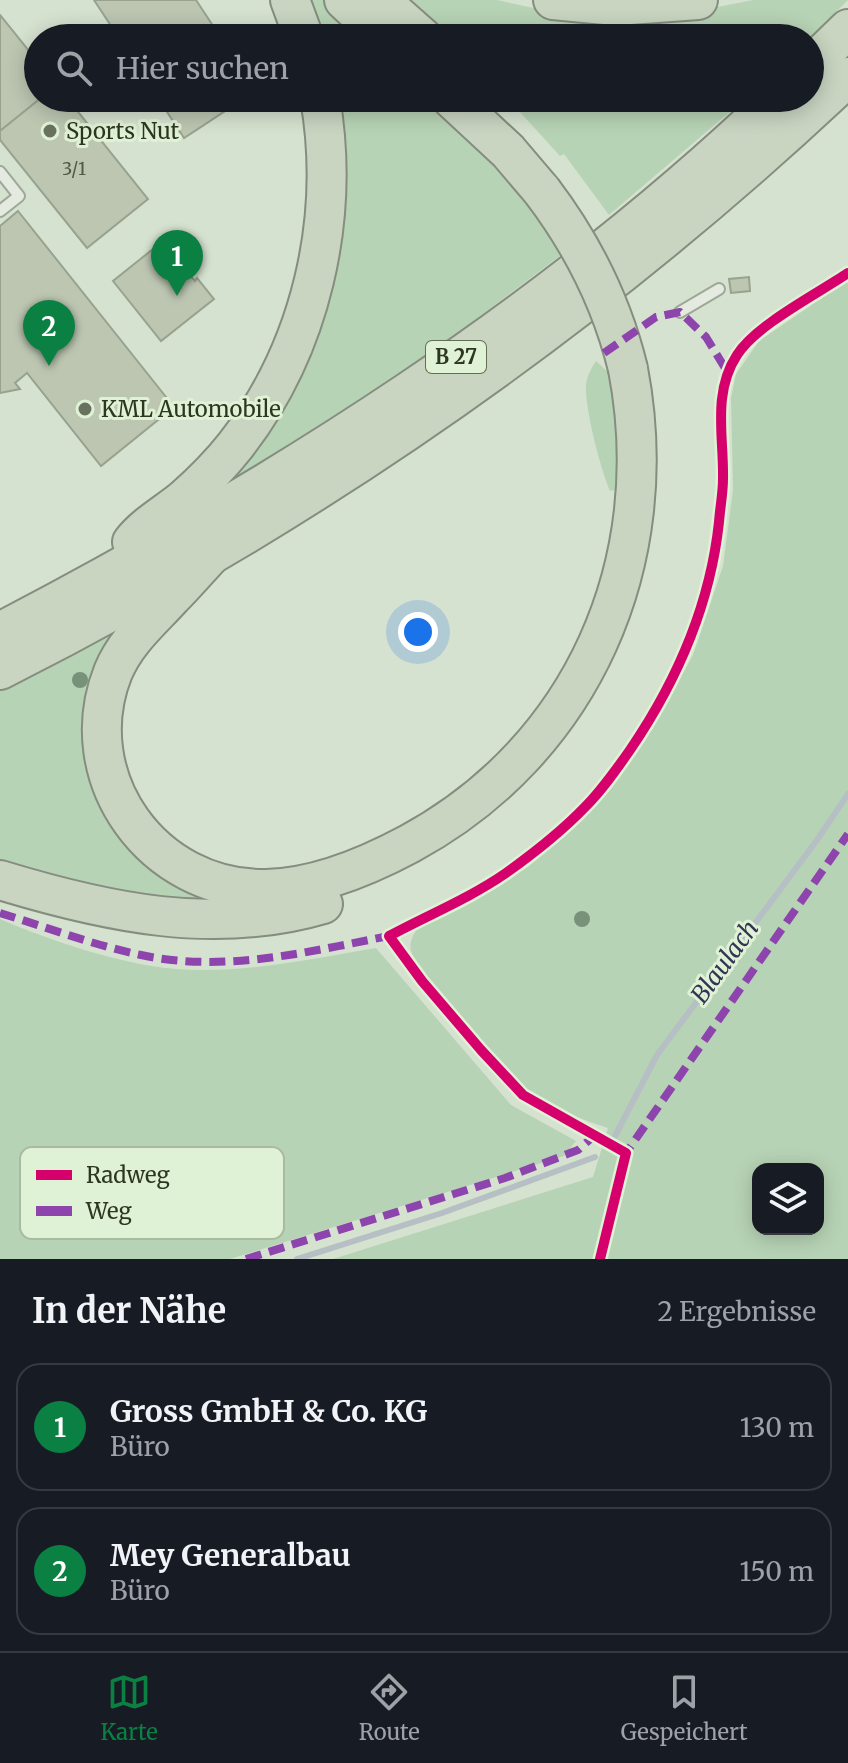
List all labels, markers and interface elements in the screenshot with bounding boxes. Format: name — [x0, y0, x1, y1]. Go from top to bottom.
search box — [24, 24, 824, 112]
icon: search — [52, 46, 96, 90]
text: Hier suchen — [116, 49, 289, 87]
place label: Sports Nut — [66, 117, 179, 145]
marker: Sports Nut — [41, 122, 59, 140]
house number: 3/1 — [62, 157, 86, 180]
pin: 1 — [151, 230, 203, 296]
pin: 2 — [23, 300, 75, 366]
road number: B 27 — [426, 341, 486, 373]
place label: KML Automobile — [101, 395, 281, 423]
marker: KML Automobile — [76, 400, 94, 418]
your location — [398, 612, 438, 652]
water label: Blaulach — [684, 914, 765, 1009]
legend — [20, 1147, 284, 1239]
text: Radweg — [86, 1161, 170, 1189]
map controls — [752, 1163, 824, 1235]
button: layers — [752, 1163, 824, 1235]
text: Weg — [85, 1197, 132, 1225]
text: In der Nähe — [32, 1290, 226, 1332]
text: 2 Ergebnisse — [657, 1295, 816, 1328]
text: Gross GmbH & Co. KG — [110, 1392, 427, 1430]
text: 1 — [54, 1411, 66, 1444]
text: 130 m — [740, 1411, 814, 1444]
text: Büro — [110, 1430, 170, 1463]
text: Mey Generalbau — [110, 1536, 351, 1574]
text: 2 — [52, 1555, 68, 1588]
text: 150 m — [740, 1555, 814, 1588]
text: Büro — [110, 1574, 170, 1607]
tab: Karte — [100, 1670, 158, 1746]
tab: Route — [359, 1670, 420, 1746]
tab: Gespeichert — [621, 1670, 747, 1746]

